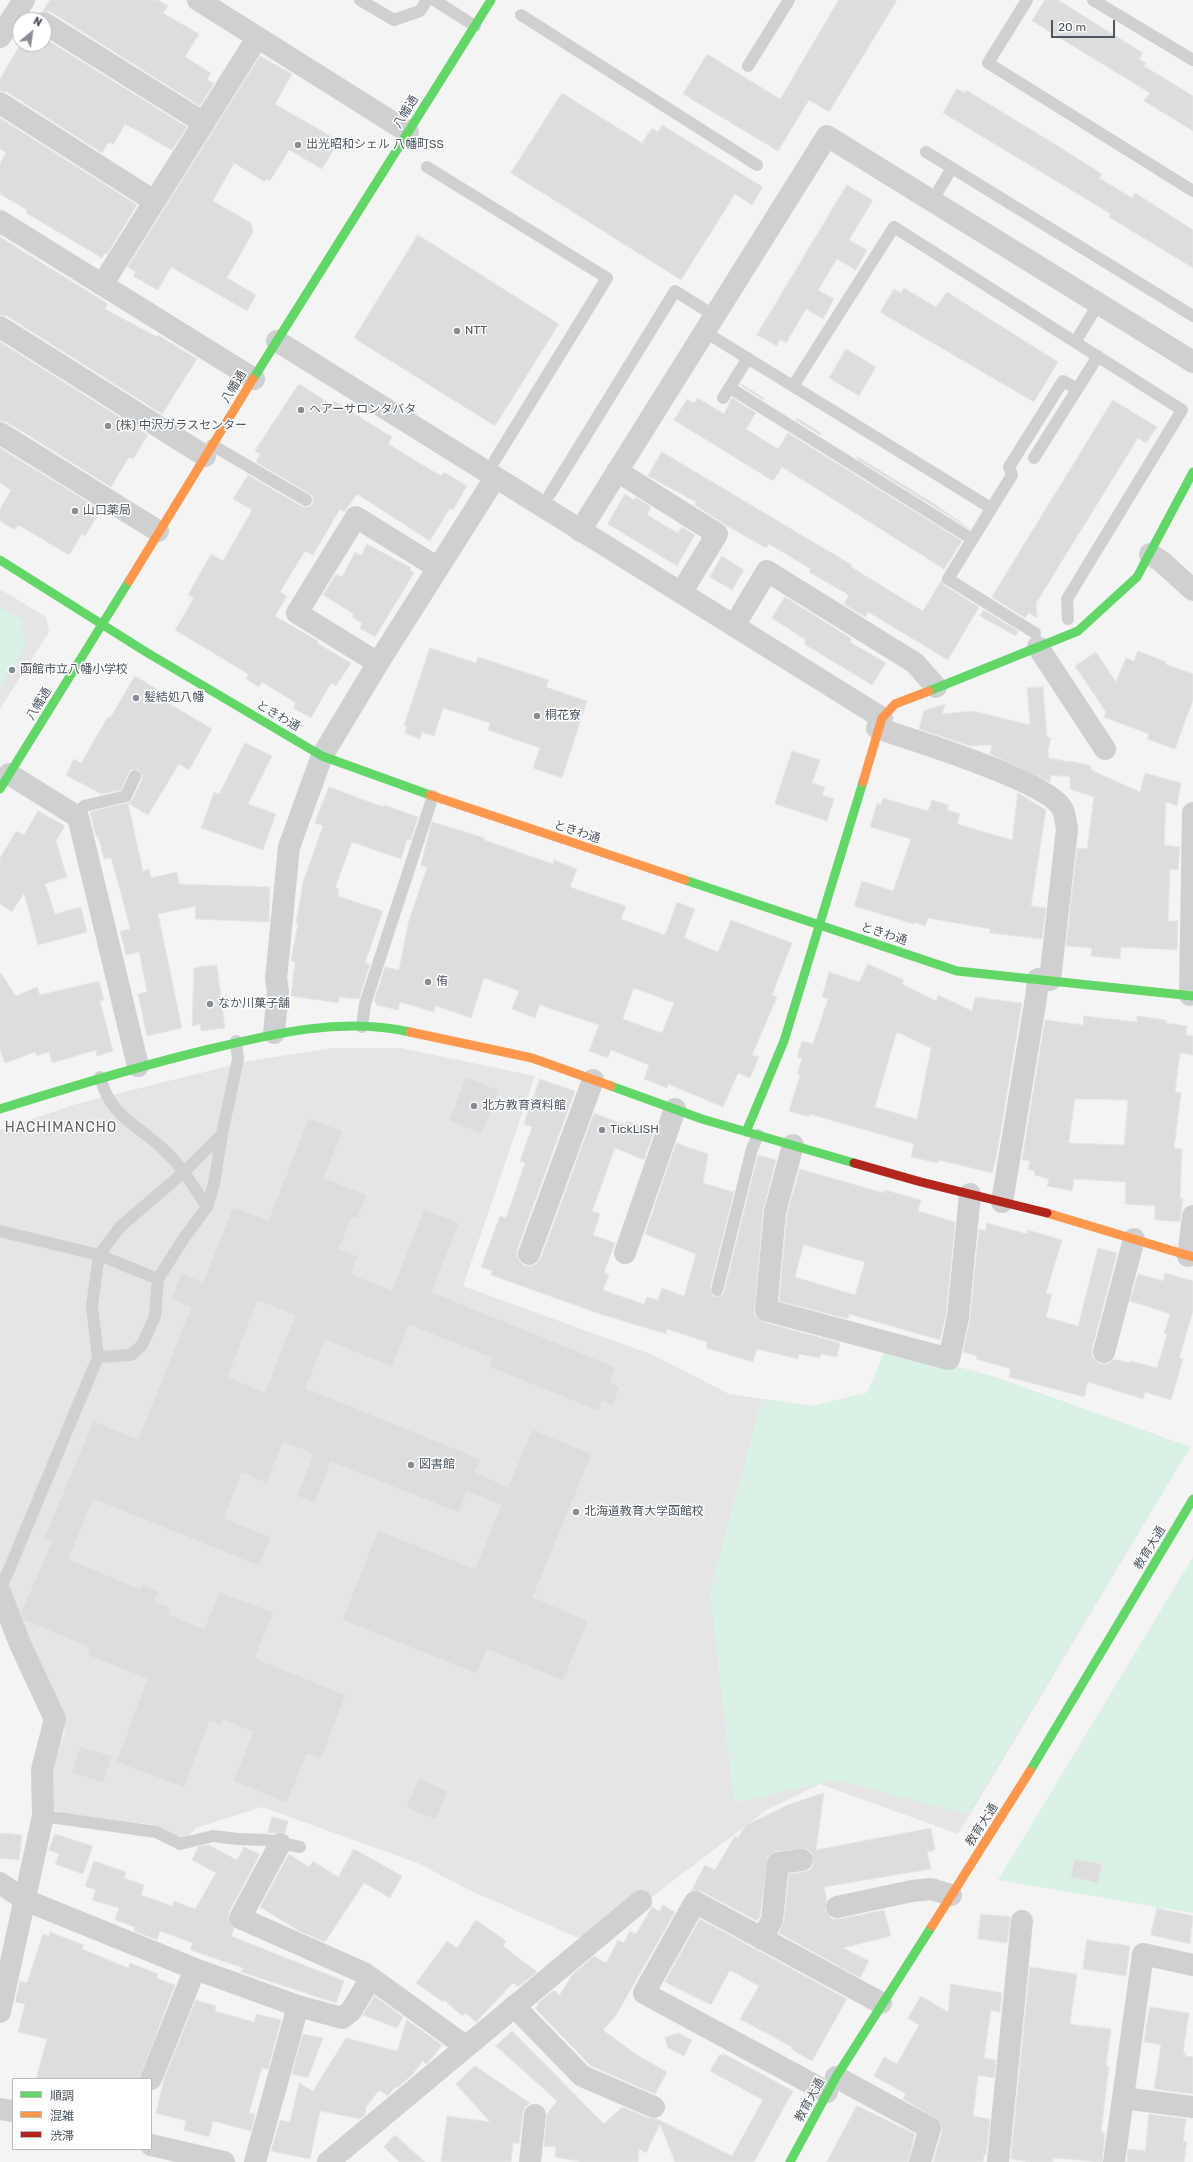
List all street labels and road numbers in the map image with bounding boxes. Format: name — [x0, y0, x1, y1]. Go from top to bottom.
street label: 八幡通 — [390, 93, 422, 131]
street label: 八幡通 — [218, 368, 250, 406]
street label: 八幡通 — [23, 685, 55, 723]
street label: ときわ通 — [254, 698, 302, 734]
street label: ときわ通 — [552, 818, 602, 846]
street label: ときわ通 — [859, 920, 909, 948]
street label: 教育大通 — [1131, 1524, 1169, 1572]
street label: 教育大通 — [963, 1801, 1001, 1849]
street label: 教育大通 — [792, 2076, 828, 2124]

